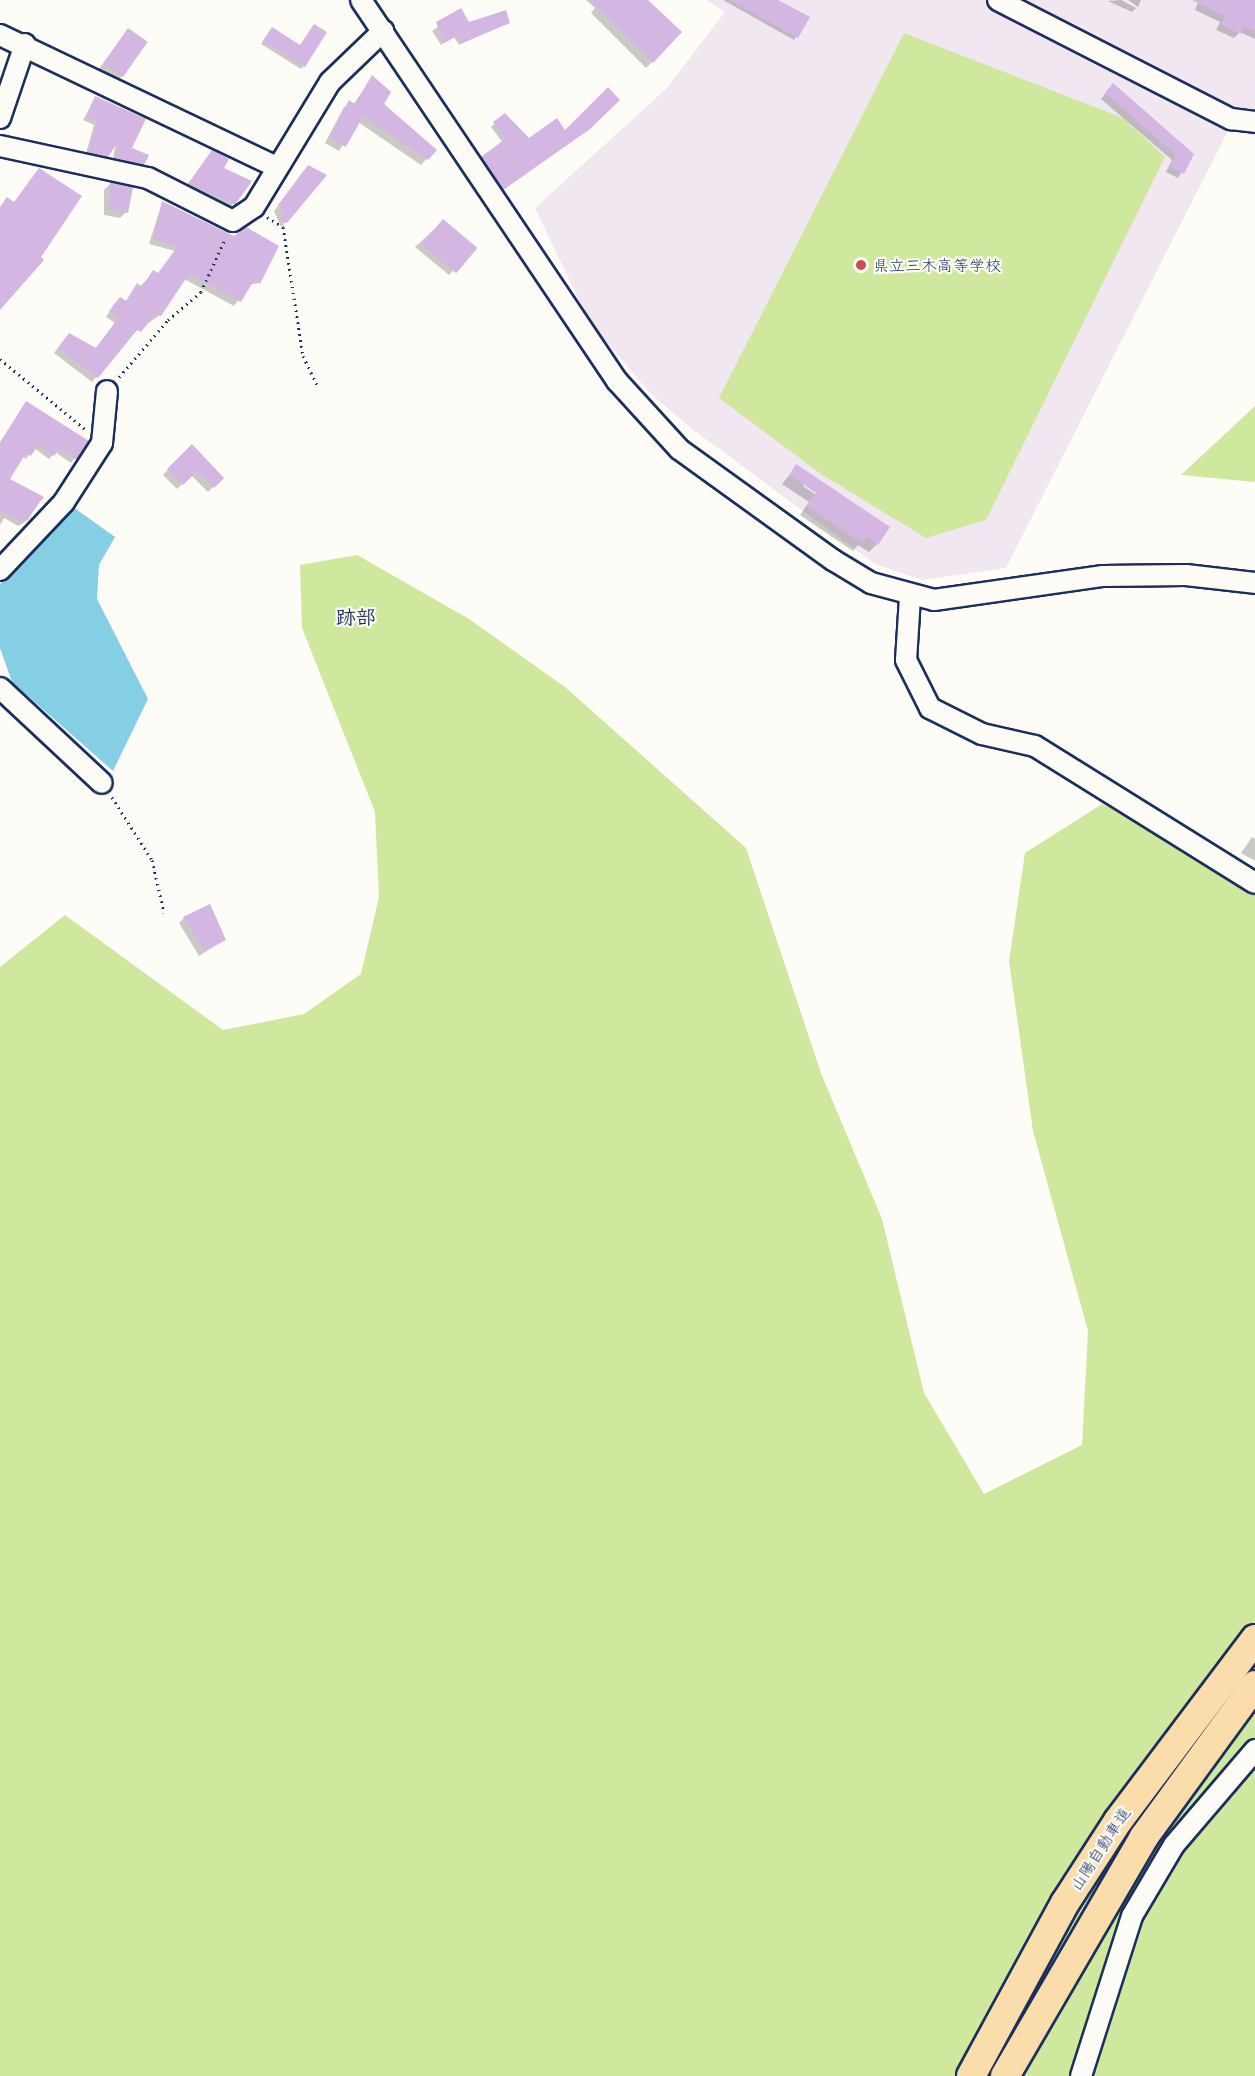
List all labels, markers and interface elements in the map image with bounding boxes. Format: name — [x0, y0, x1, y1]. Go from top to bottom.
place label: 県立三木高等学校 — [873, 255, 1001, 275]
marker: 県立三木高等学校 — [854, 258, 868, 272]
district label: 跡部 — [336, 604, 376, 628]
street label: 山陽自動車道 — [1066, 1804, 1134, 1894]

